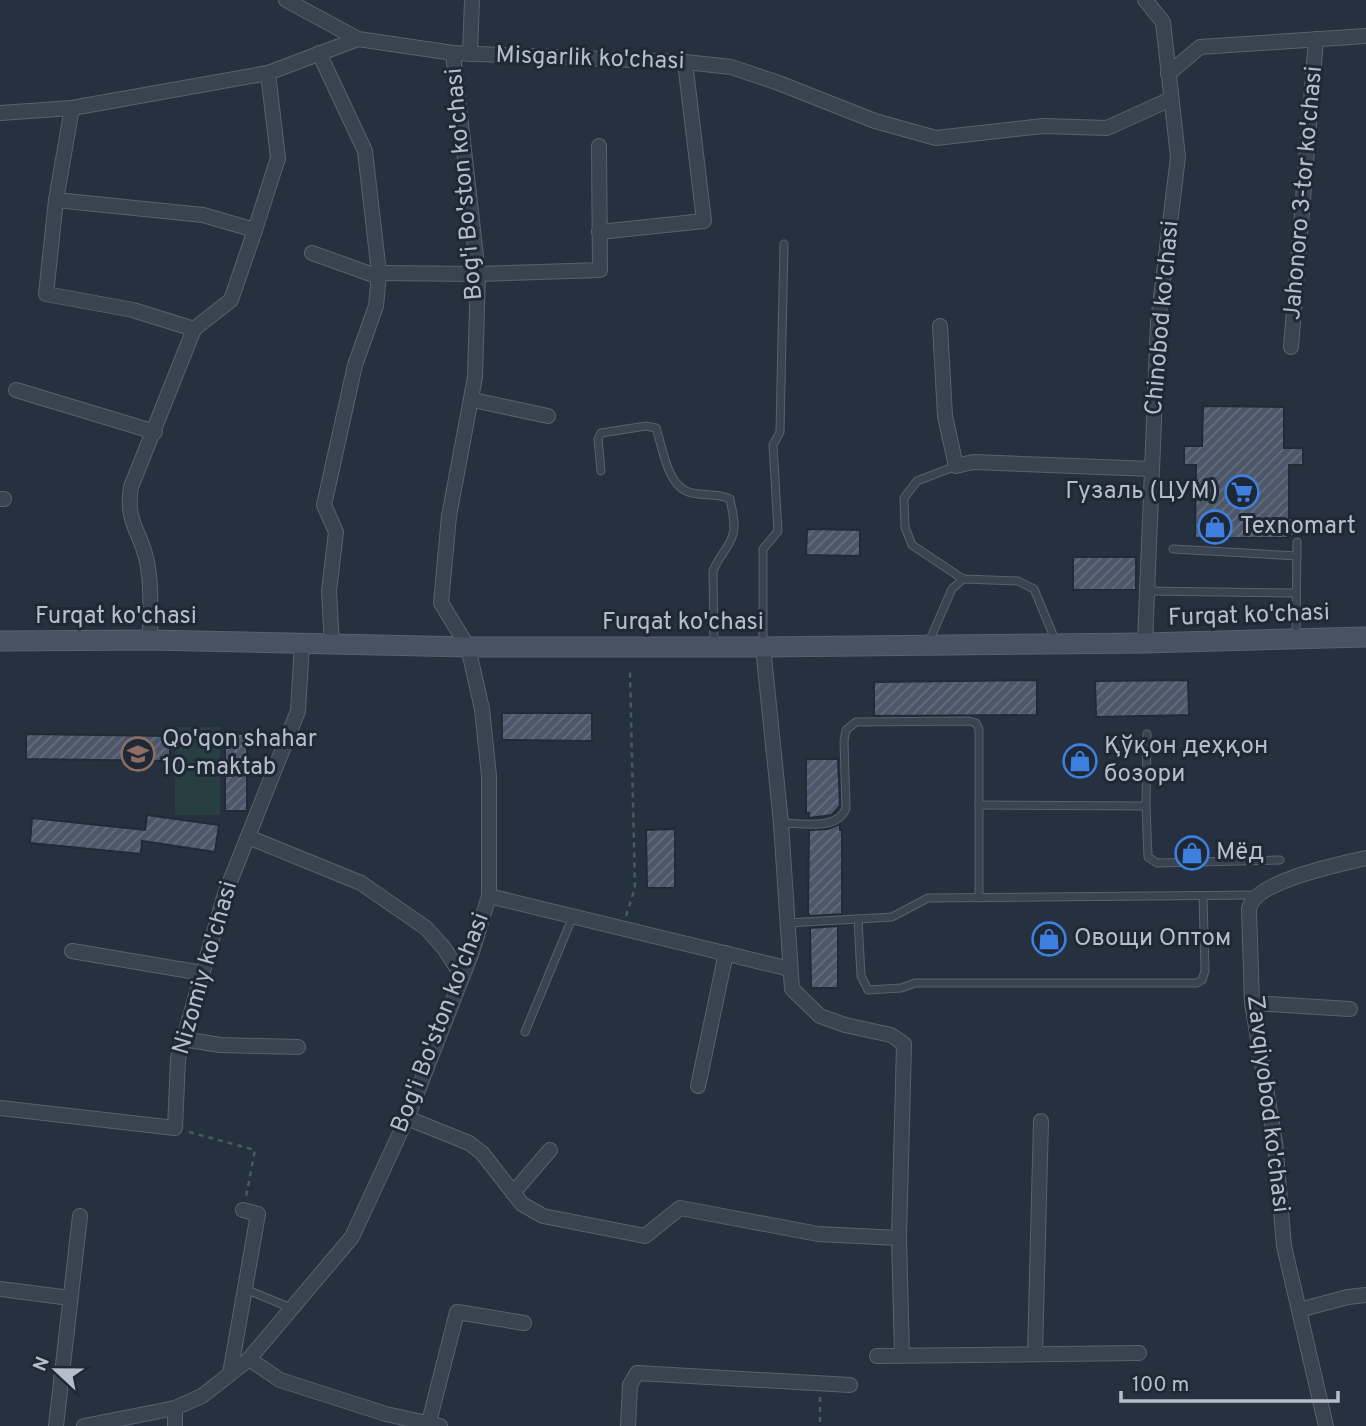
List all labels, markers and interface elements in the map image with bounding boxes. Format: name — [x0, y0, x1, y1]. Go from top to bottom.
street label: Misgarlik ko'chasi — [495, 41, 685, 77]
street label: Jahonoro 3-tor ko'chasi — [1278, 65, 1330, 321]
street label: Bog'i Bo'ston ko'chasi — [440, 67, 490, 301]
street label: Chinobod ko'chasi — [1140, 219, 1186, 417]
supermarket icon: Гузаль (ЦУМ) — [1223, 473, 1261, 511]
place label: Гузаль (ЦУМ) — [1065, 477, 1218, 507]
shop icon: Texnomart — [1196, 508, 1234, 546]
place label: Texnomart — [1240, 512, 1356, 542]
street label: Furqat ko'chasi — [1168, 598, 1330, 634]
street label: Furqat ko'chasi — [35, 602, 197, 632]
street label: Furqat ko'chasi — [602, 608, 764, 638]
place label: Qo'qon shahar 10-maktab — [162, 725, 317, 783]
place label: Қўқон деҳқон бозори — [1104, 732, 1268, 790]
school or university icon: Qo'qon shahar 10-maktab — [119, 735, 157, 773]
shop icon: Қўқон деҳқон бозори — [1061, 742, 1099, 780]
shop icon: Мёд — [1173, 834, 1211, 872]
place label: Мёд — [1216, 838, 1264, 868]
street label: Nizomiy ko'chasi — [167, 878, 245, 1058]
street label: Bog'i Bo'ston ko'chasi — [385, 909, 497, 1137]
shop icon: Овощи Оптом — [1030, 920, 1068, 958]
place label: Овощи Оптом — [1074, 924, 1231, 954]
street label: Zavqiyobod ko'chasi — [1239, 994, 1295, 1214]
north arrow — [21, 1335, 91, 1405]
text: N — [28, 1354, 56, 1375]
scale bar — [1121, 1360, 1338, 1404]
text: 100 m — [1132, 1372, 1189, 1399]

